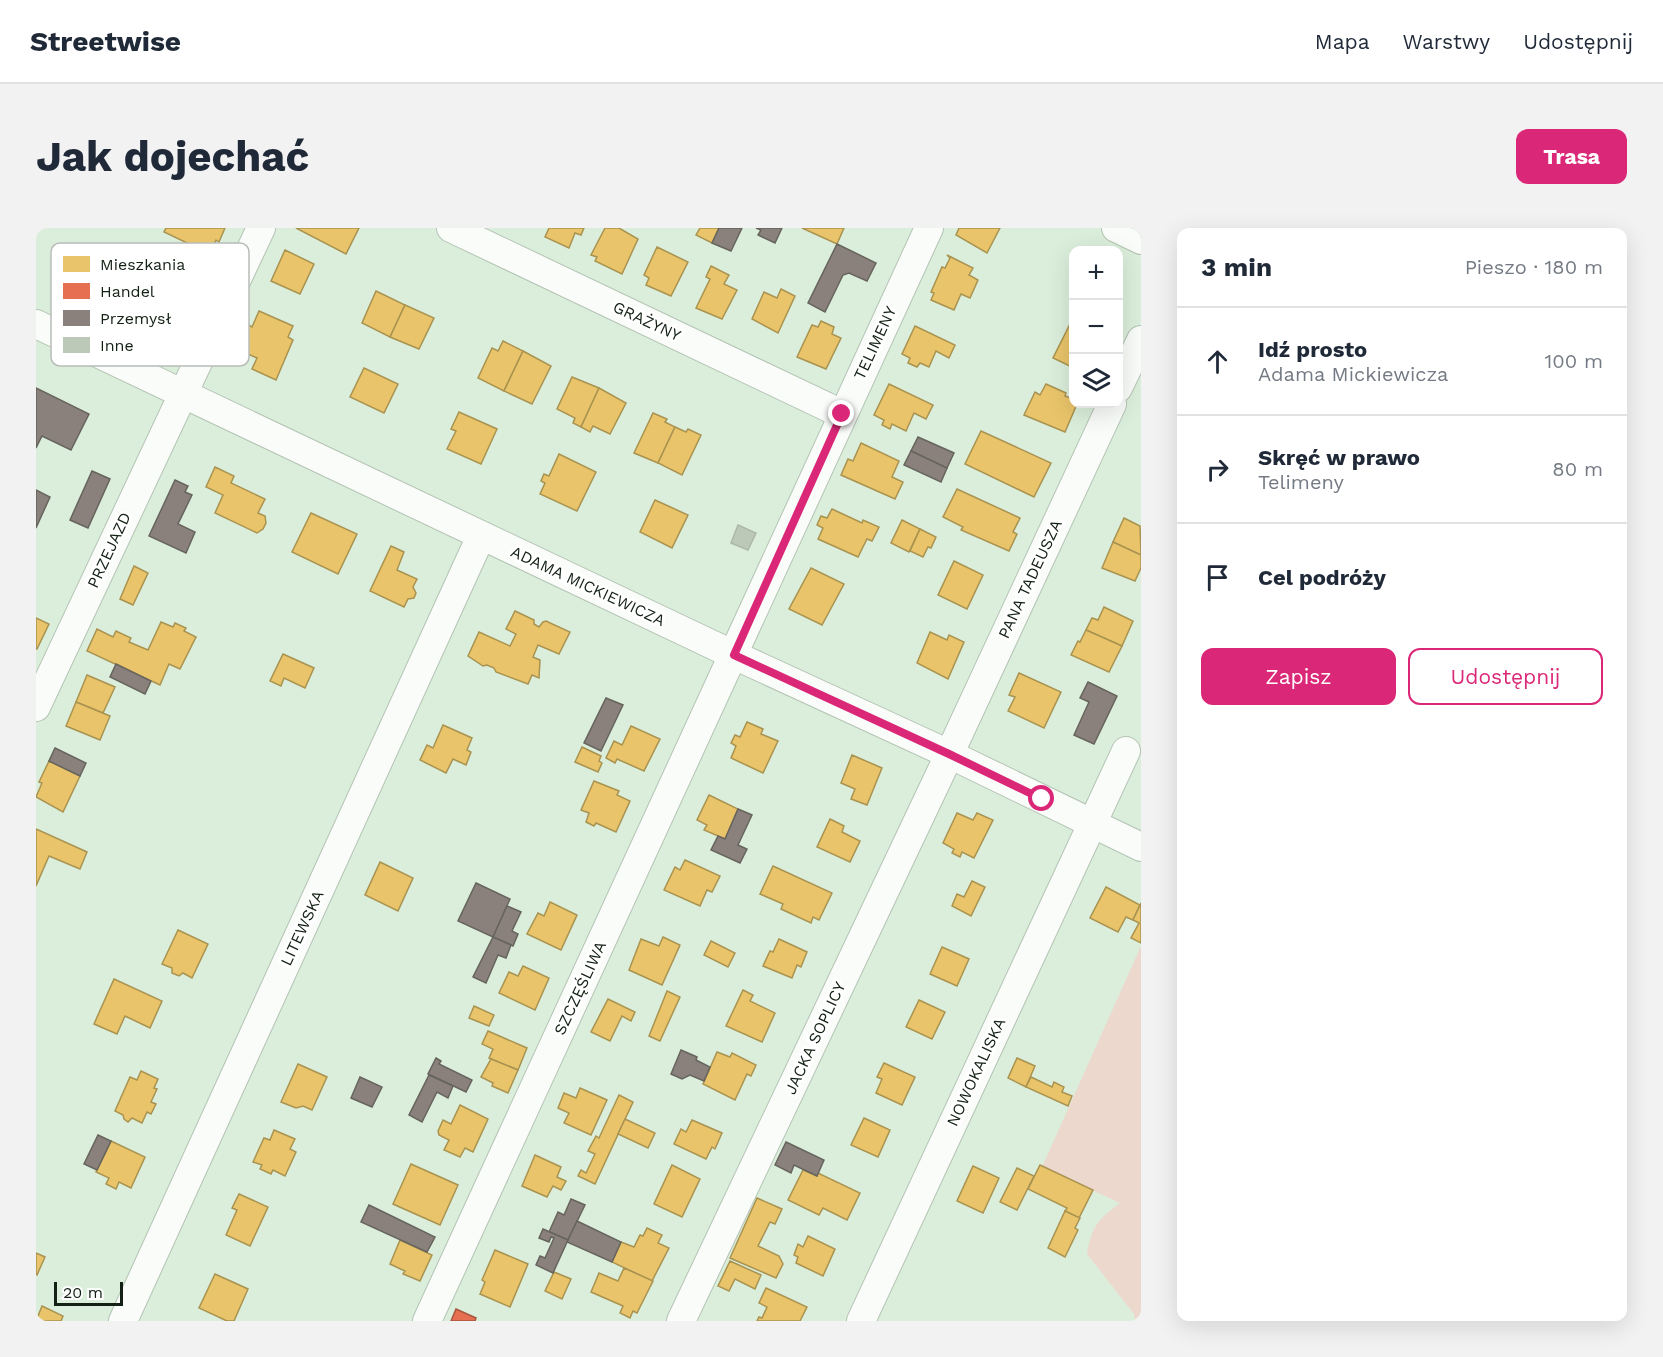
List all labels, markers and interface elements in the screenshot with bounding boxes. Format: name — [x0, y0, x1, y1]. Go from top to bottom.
text: Streetwise — [30, 25, 181, 58]
text: Mapa — [1315, 29, 1370, 54]
text: Warstwy — [1403, 29, 1490, 54]
text: Udostępnij — [1523, 29, 1633, 54]
button: Trasa — [1516, 129, 1627, 184]
text: Jak dojechać — [36, 132, 309, 181]
legend — [51, 243, 249, 366]
map controls — [1069, 246, 1123, 408]
button: + — [1069, 246, 1123, 300]
text: 3 min — [1201, 252, 1272, 282]
text: Mieszkania — [100, 255, 185, 274]
text: Pieszo · 180 m — [1465, 255, 1603, 279]
text: Handel — [100, 282, 155, 301]
street label: GRAŻYNY — [610, 297, 684, 345]
button: − — [1069, 300, 1123, 354]
street label: TELIMENY — [850, 303, 900, 383]
text: Przemysł — [100, 309, 171, 328]
text: Inne — [100, 336, 134, 355]
text: Idź prosto — [1258, 337, 1367, 362]
icon: ahead — [1201, 345, 1234, 378]
text: 100 m — [1544, 349, 1603, 373]
button: layers — [1069, 354, 1123, 408]
text: Adama Mickiewicza — [1258, 362, 1448, 386]
route end — [828, 400, 854, 426]
text: Skręć w prawo — [1258, 445, 1420, 470]
icon: right — [1201, 453, 1234, 486]
text: 80 m — [1552, 457, 1603, 481]
text: Telimeny — [1258, 470, 1344, 494]
street label: PRZEJAZD — [83, 509, 135, 591]
street label: PANA TADEUSZA — [994, 516, 1066, 641]
street label: ADAMA MICKIEWICZA — [508, 542, 668, 630]
icon: arrive — [1201, 561, 1234, 594]
text: Cel podróży — [1258, 565, 1386, 590]
button: Zapisz — [1201, 648, 1396, 705]
button: Udostępnij — [1408, 648, 1603, 705]
route start — [1028, 785, 1054, 811]
street label: LITEWSKA — [276, 887, 328, 969]
street label: SZCZĘŚLIWA — [550, 938, 610, 1038]
street label: JACKA SOPLICY — [781, 979, 849, 1097]
street label: NOWOKALISKA — [943, 1014, 1010, 1129]
scale bar — [54, 1279, 123, 1306]
text: 20 m — [63, 1283, 103, 1302]

